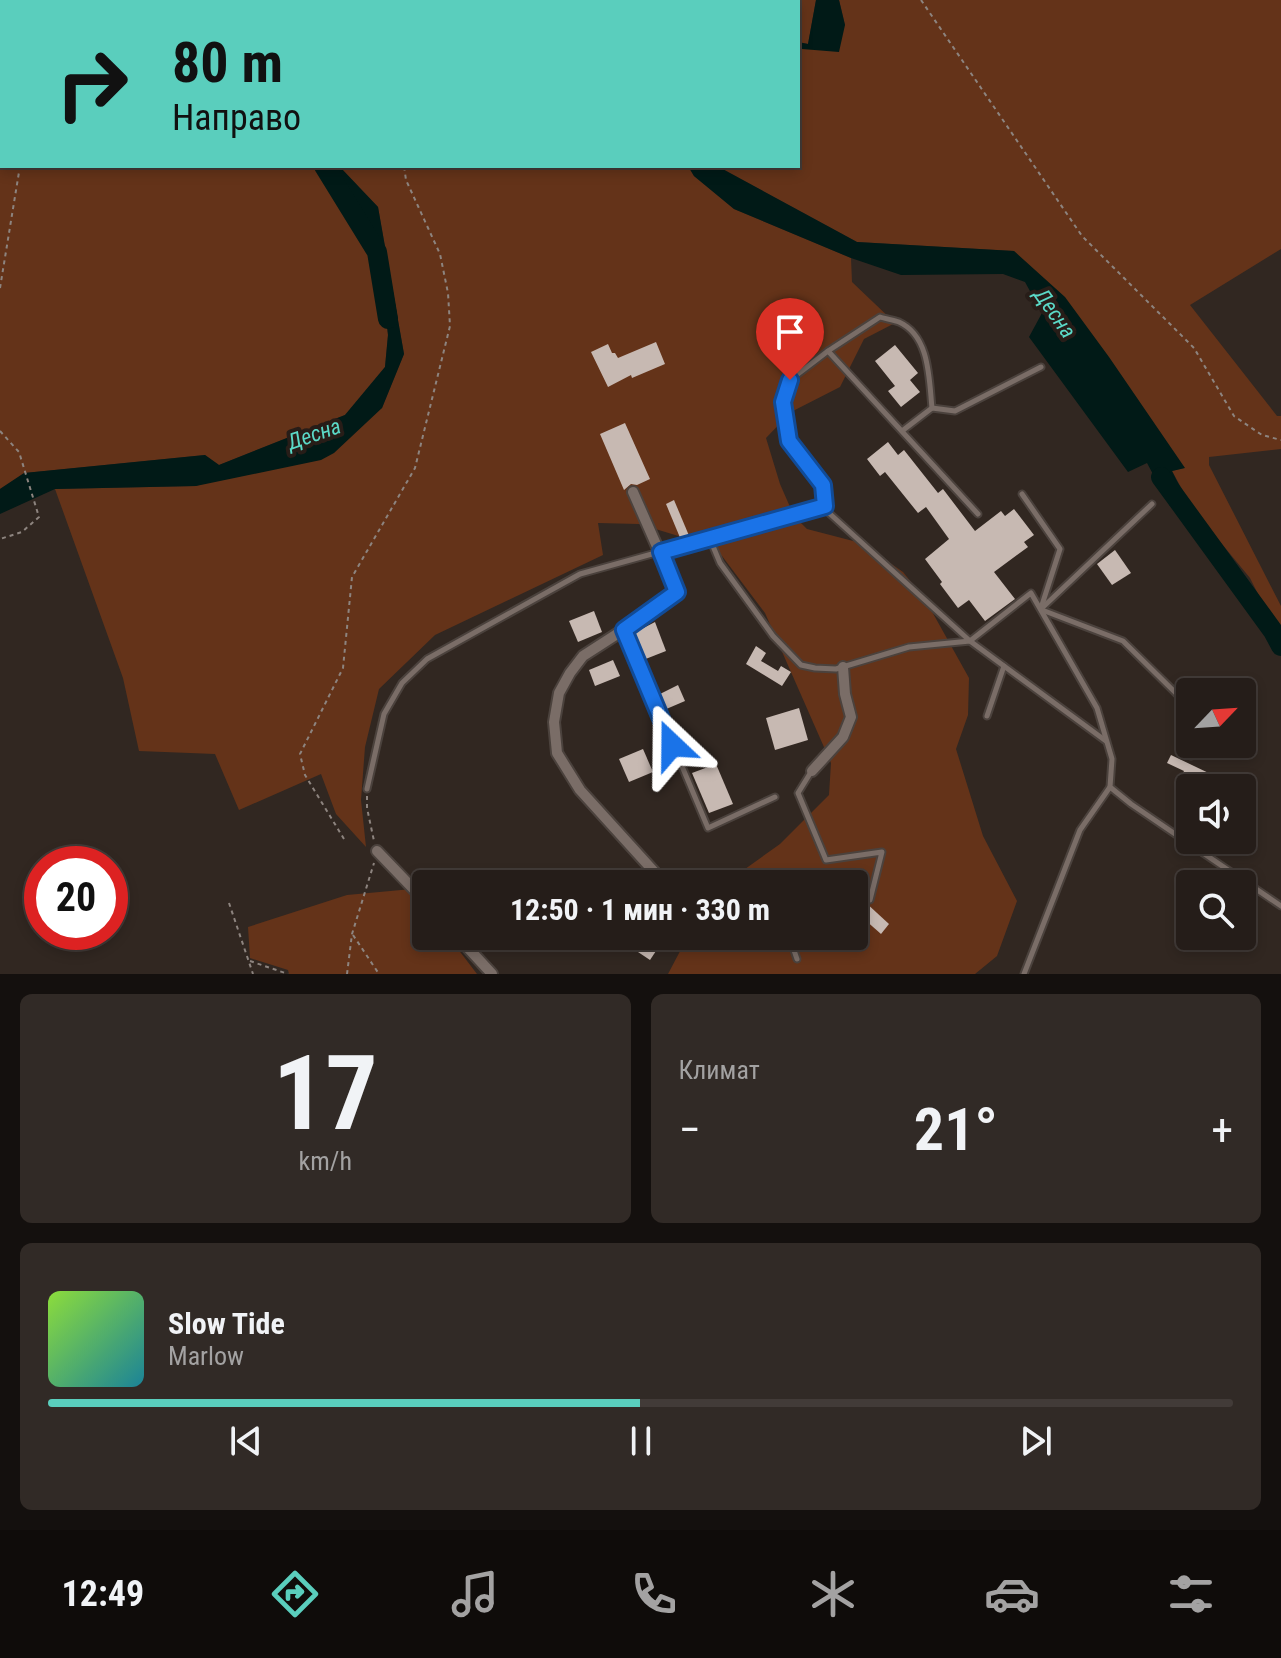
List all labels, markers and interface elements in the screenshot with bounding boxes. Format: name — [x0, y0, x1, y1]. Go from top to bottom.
text: 80 m — [172, 30, 283, 96]
icon: right — [40, 32, 144, 136]
text: Направо — [172, 97, 301, 139]
water label: Десна — [1028, 282, 1081, 343]
pin — [756, 298, 824, 380]
icon: arrive — [768, 310, 812, 354]
water label: Десна — [282, 413, 344, 455]
north arrow — [1176, 678, 1256, 758]
map controls — [1176, 678, 1256, 950]
position arrow — [630, 703, 714, 787]
button: sound — [1176, 774, 1256, 854]
speed limit sign: 20 — [24, 846, 128, 950]
button: search — [1176, 870, 1256, 950]
text: 12:50 · 1 мин · 330 m — [510, 892, 770, 927]
text: 17 — [273, 1033, 378, 1154]
text: Климат — [679, 1055, 760, 1085]
text: 21° — [914, 1094, 998, 1165]
text: − — [679, 1104, 701, 1156]
text: + — [1211, 1104, 1233, 1156]
text: km/h — [299, 1146, 352, 1176]
text: Slow Tide — [168, 1306, 285, 1341]
text: Marlow — [168, 1341, 244, 1371]
icon: previous — [224, 1419, 268, 1463]
icon: pause — [619, 1419, 663, 1463]
icon: next — [1014, 1419, 1058, 1463]
icon: directions — [267, 1566, 323, 1622]
icon: music — [447, 1566, 503, 1622]
icon: phone — [626, 1566, 682, 1622]
icon: climate — [805, 1566, 861, 1622]
icon: car — [984, 1566, 1040, 1622]
icon: filters — [1163, 1566, 1219, 1622]
text: 12:49 — [62, 1573, 144, 1615]

